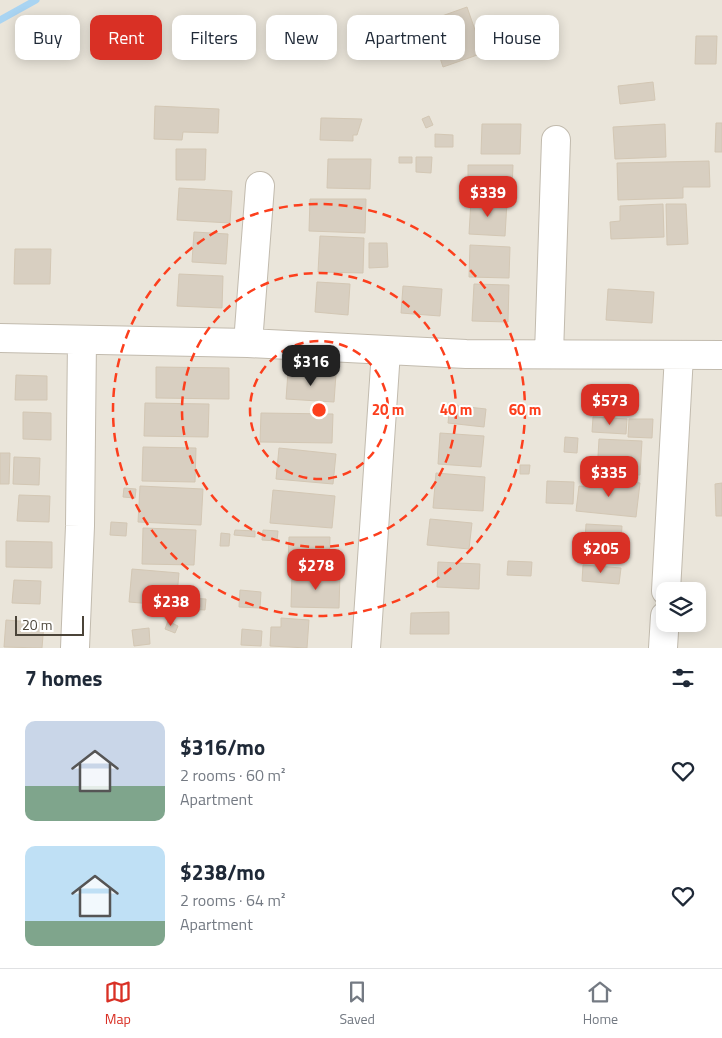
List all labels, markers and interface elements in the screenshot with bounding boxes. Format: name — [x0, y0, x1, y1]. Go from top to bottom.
chip: Buy — [15, 15, 80, 60]
chip: Rent — [90, 15, 162, 60]
chip: Filters — [172, 15, 256, 60]
chip: New — [266, 15, 337, 60]
chip: Apartment — [347, 15, 465, 60]
chip: House — [475, 15, 559, 60]
pin: $339 — [458, 176, 518, 218]
text: $339 — [470, 180, 506, 204]
pin: $316 — [281, 344, 341, 387]
text: $316 — [293, 349, 329, 373]
pin: $573 — [580, 384, 640, 426]
text: $573 — [592, 388, 628, 412]
text: 20 m — [372, 398, 404, 421]
text: 40 m — [440, 398, 472, 421]
text: 60 m — [509, 398, 541, 421]
centre of rings — [310, 401, 328, 419]
pin: $335 — [579, 456, 639, 498]
text: $335 — [591, 460, 627, 484]
pin: $205 — [571, 532, 631, 574]
text: $205 — [583, 536, 619, 560]
pin: $278 — [286, 548, 346, 591]
text: $278 — [298, 553, 334, 577]
map controls — [656, 582, 706, 632]
button: layers — [656, 582, 706, 632]
pin: $238 — [141, 584, 201, 627]
text: $238 — [153, 589, 189, 613]
scale bar — [15, 613, 84, 636]
text: 20 m — [22, 614, 52, 635]
text: 7 homes — [25, 662, 102, 694]
icon: filters — [669, 664, 697, 692]
text: $316/mo — [180, 731, 265, 763]
icon: home — [65, 741, 125, 801]
icon: heart — [669, 757, 697, 785]
text: 2 rooms · 60 m² — [180, 763, 285, 787]
text: Apartment — [180, 787, 253, 811]
text: $238/mo — [180, 856, 265, 888]
icon: home — [65, 866, 125, 926]
icon: heart — [669, 882, 697, 910]
text: 2 rooms · 64 m² — [180, 888, 285, 912]
text: Apartment — [180, 912, 253, 936]
tab: Map — [104, 978, 132, 1029]
tab: Saved — [339, 978, 375, 1029]
tab: Home — [583, 978, 618, 1029]

